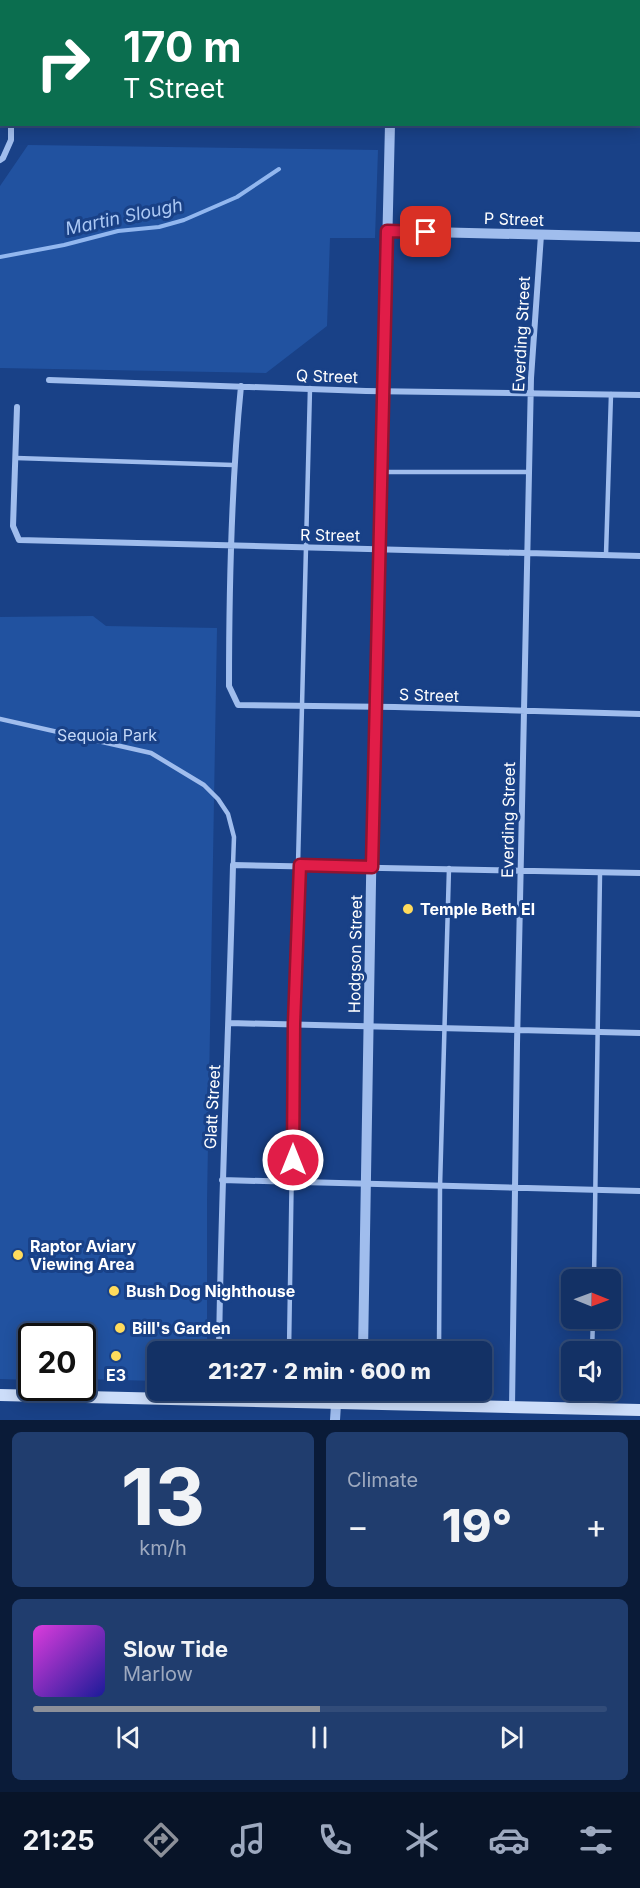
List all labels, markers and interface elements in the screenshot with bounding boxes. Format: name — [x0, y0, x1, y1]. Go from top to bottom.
text: 170 m — [123, 21, 241, 72]
icon: right — [24, 24, 102, 102]
text: T Street — [123, 72, 224, 105]
water label: Martin Slough — [63, 194, 184, 239]
pin — [400, 206, 451, 257]
street label: P Street — [484, 208, 544, 230]
icon: arrive — [409, 215, 442, 248]
street label: Everding Street — [508, 276, 534, 392]
street label: Q Street — [296, 365, 358, 387]
street label: R Street — [300, 524, 360, 546]
street label: S Street — [399, 684, 459, 706]
park label: Sequoia Park — [57, 725, 157, 745]
street label: Everding Street — [497, 762, 519, 878]
street label: Hodgson Street — [344, 895, 366, 1013]
place label: Temple Beth El — [420, 899, 535, 919]
marker: Temple Beth El — [401, 902, 415, 916]
street label: Glatt Street — [200, 1064, 224, 1150]
position arrow — [261, 1128, 325, 1192]
place label: Raptor Aviary Viewing Area — [30, 1236, 136, 1274]
marker: Raptor Aviary Viewing Area — [11, 1248, 25, 1262]
north arrow — [561, 1269, 621, 1329]
map controls — [561, 1269, 621, 1401]
place label: Bush Dog Nighthouse — [126, 1281, 295, 1301]
marker: Bush Dog Nighthouse — [107, 1284, 121, 1298]
place label: Bill's Garden — [132, 1318, 231, 1338]
marker: Bill's Garden — [113, 1321, 127, 1335]
speed limit sign: 20 — [18, 1323, 96, 1401]
button: sound — [561, 1341, 621, 1401]
marker: E3 — [109, 1349, 123, 1363]
text: 21:27 · 2 min · 600 m — [208, 1358, 431, 1384]
place label: E3 — [106, 1365, 126, 1385]
text: 13 — [121, 1449, 205, 1544]
text: Climate — [347, 1468, 418, 1492]
text: 19° — [442, 1498, 512, 1553]
text: − — [347, 1506, 369, 1546]
text: + — [585, 1506, 607, 1546]
text: km/h — [139, 1536, 187, 1560]
text: Slow Tide — [123, 1636, 228, 1662]
text: Marlow — [123, 1662, 193, 1686]
icon: previous — [112, 1721, 145, 1754]
icon: pause — [303, 1721, 336, 1754]
icon: next — [495, 1721, 528, 1754]
icon: directions — [140, 1819, 182, 1861]
icon: music — [227, 1819, 269, 1861]
icon: phone — [314, 1819, 356, 1861]
icon: climate — [401, 1819, 443, 1861]
icon: car — [488, 1819, 530, 1861]
icon: filters — [575, 1819, 617, 1861]
text: 21:25 — [23, 1824, 95, 1857]

